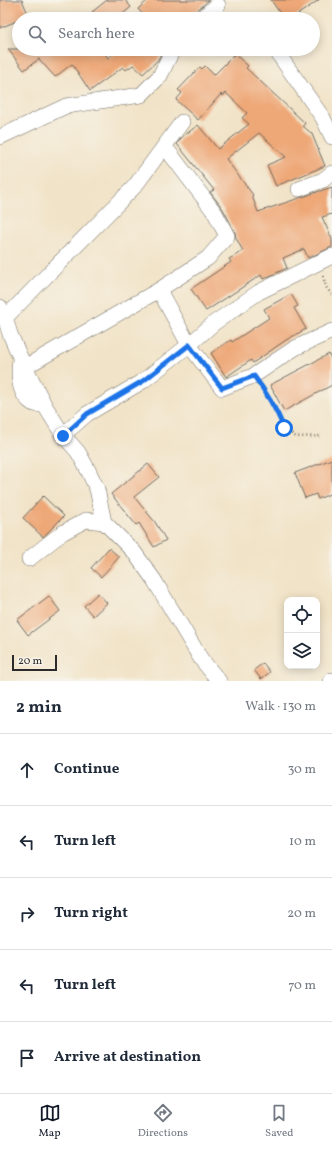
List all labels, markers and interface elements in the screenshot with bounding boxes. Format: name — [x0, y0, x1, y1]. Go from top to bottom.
search box — [12, 12, 320, 56]
icon: search — [26, 23, 48, 45]
text: Search here — [58, 24, 135, 45]
route start — [275, 419, 293, 437]
route end — [54, 427, 72, 445]
map controls — [284, 597, 320, 669]
button: locate — [284, 597, 320, 633]
button: layers — [284, 633, 320, 669]
scale bar — [12, 653, 57, 672]
text: 20 m — [18, 654, 42, 669]
text: 2 min — [16, 696, 62, 719]
text: Walk · 130 m — [245, 698, 316, 716]
icon: ahead — [16, 759, 38, 781]
text: Continue — [54, 759, 119, 780]
text: 30 m — [288, 761, 316, 779]
icon: left — [16, 831, 38, 853]
text: Turn left — [54, 831, 116, 852]
text: 10 m — [289, 833, 316, 851]
icon: right — [16, 903, 38, 925]
text: Turn right — [54, 903, 128, 924]
text: 20 m — [287, 905, 316, 923]
icon: left — [16, 975, 38, 997]
text: Turn left — [54, 975, 116, 996]
text: 70 m — [288, 977, 316, 995]
icon: arrive — [16, 1047, 38, 1069]
text: Arrive at destination — [54, 1047, 201, 1068]
tab: Map — [39, 1102, 61, 1141]
tab: Directions — [138, 1102, 188, 1141]
tab: Saved — [265, 1102, 293, 1141]

